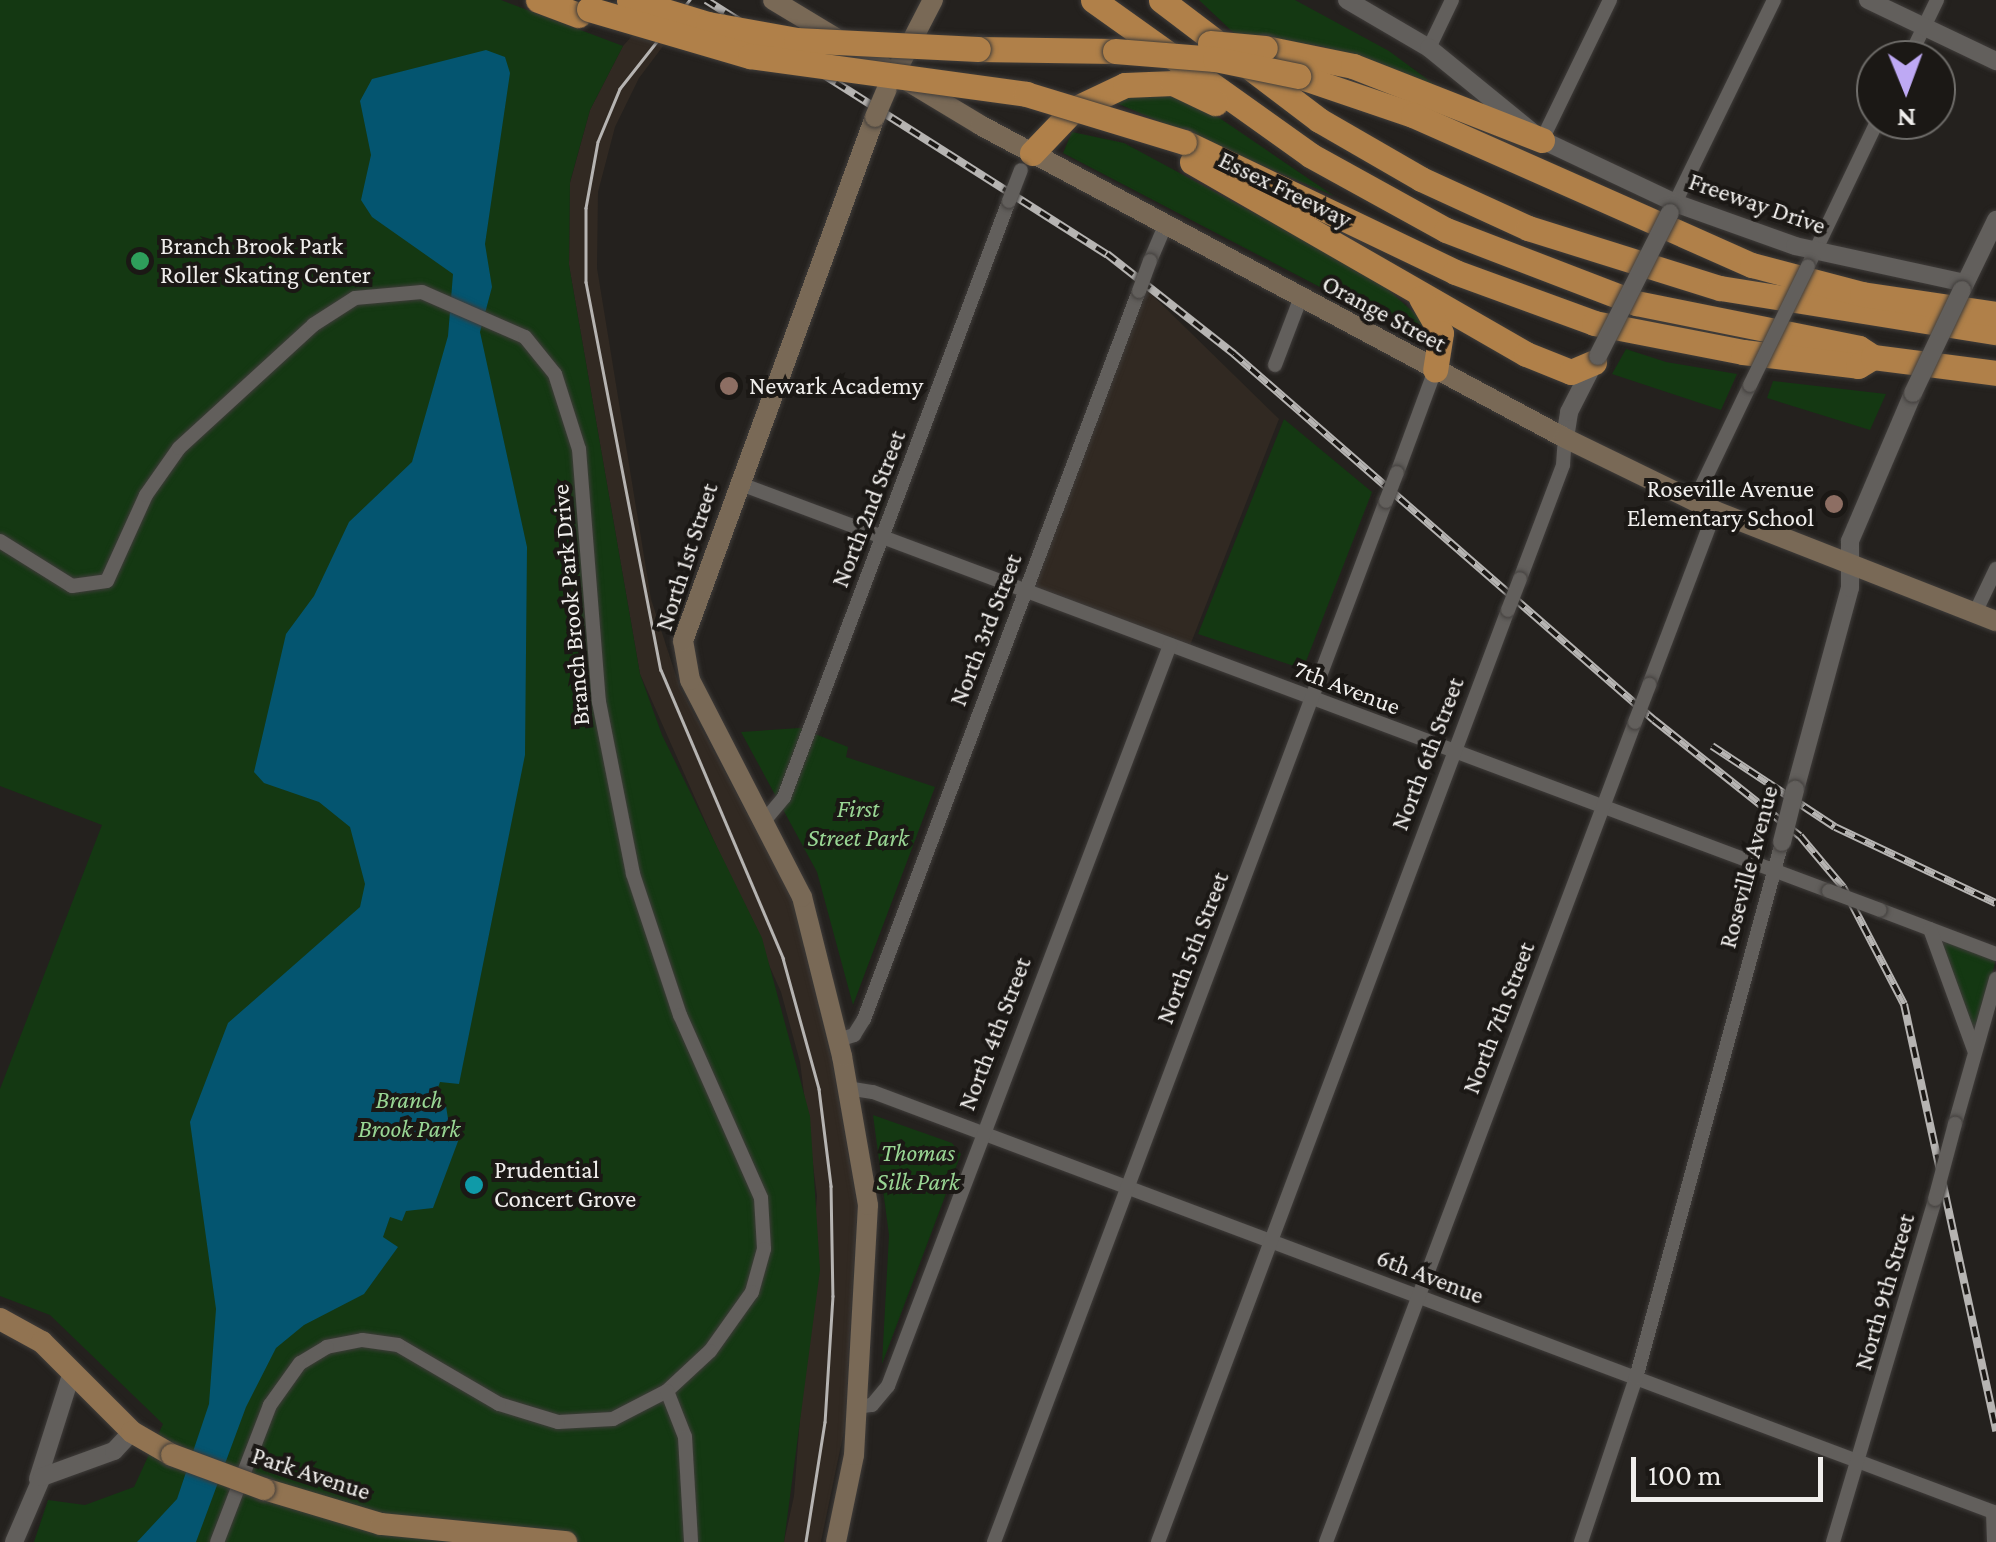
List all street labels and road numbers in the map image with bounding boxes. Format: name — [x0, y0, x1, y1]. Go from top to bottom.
street label: Essex Freeway — [1214, 145, 1356, 235]
street label: Freeway Drive — [1685, 167, 1829, 241]
street label: Orange Street — [1317, 269, 1451, 359]
street label: North 2nd Street — [825, 426, 913, 592]
street label: North 1st Street — [649, 479, 725, 635]
street label: Branch Brook Park Drive — [545, 483, 597, 727]
street label: North 3rd Street — [943, 550, 1029, 710]
street label: 7th Avenue — [1290, 654, 1404, 722]
street label: North 6th Street — [1385, 673, 1471, 835]
street label: Roseville Avenue — [1713, 782, 1785, 952]
street label: North 5th Street — [1150, 868, 1236, 1028]
street label: North 7th Street — [1456, 938, 1542, 1098]
street label: North 4th Street — [952, 953, 1038, 1115]
street label: North 9th Street — [1848, 1210, 1922, 1374]
street label: 6th Avenue — [1372, 1243, 1488, 1311]
street label: Park Avenue — [248, 1441, 374, 1507]

